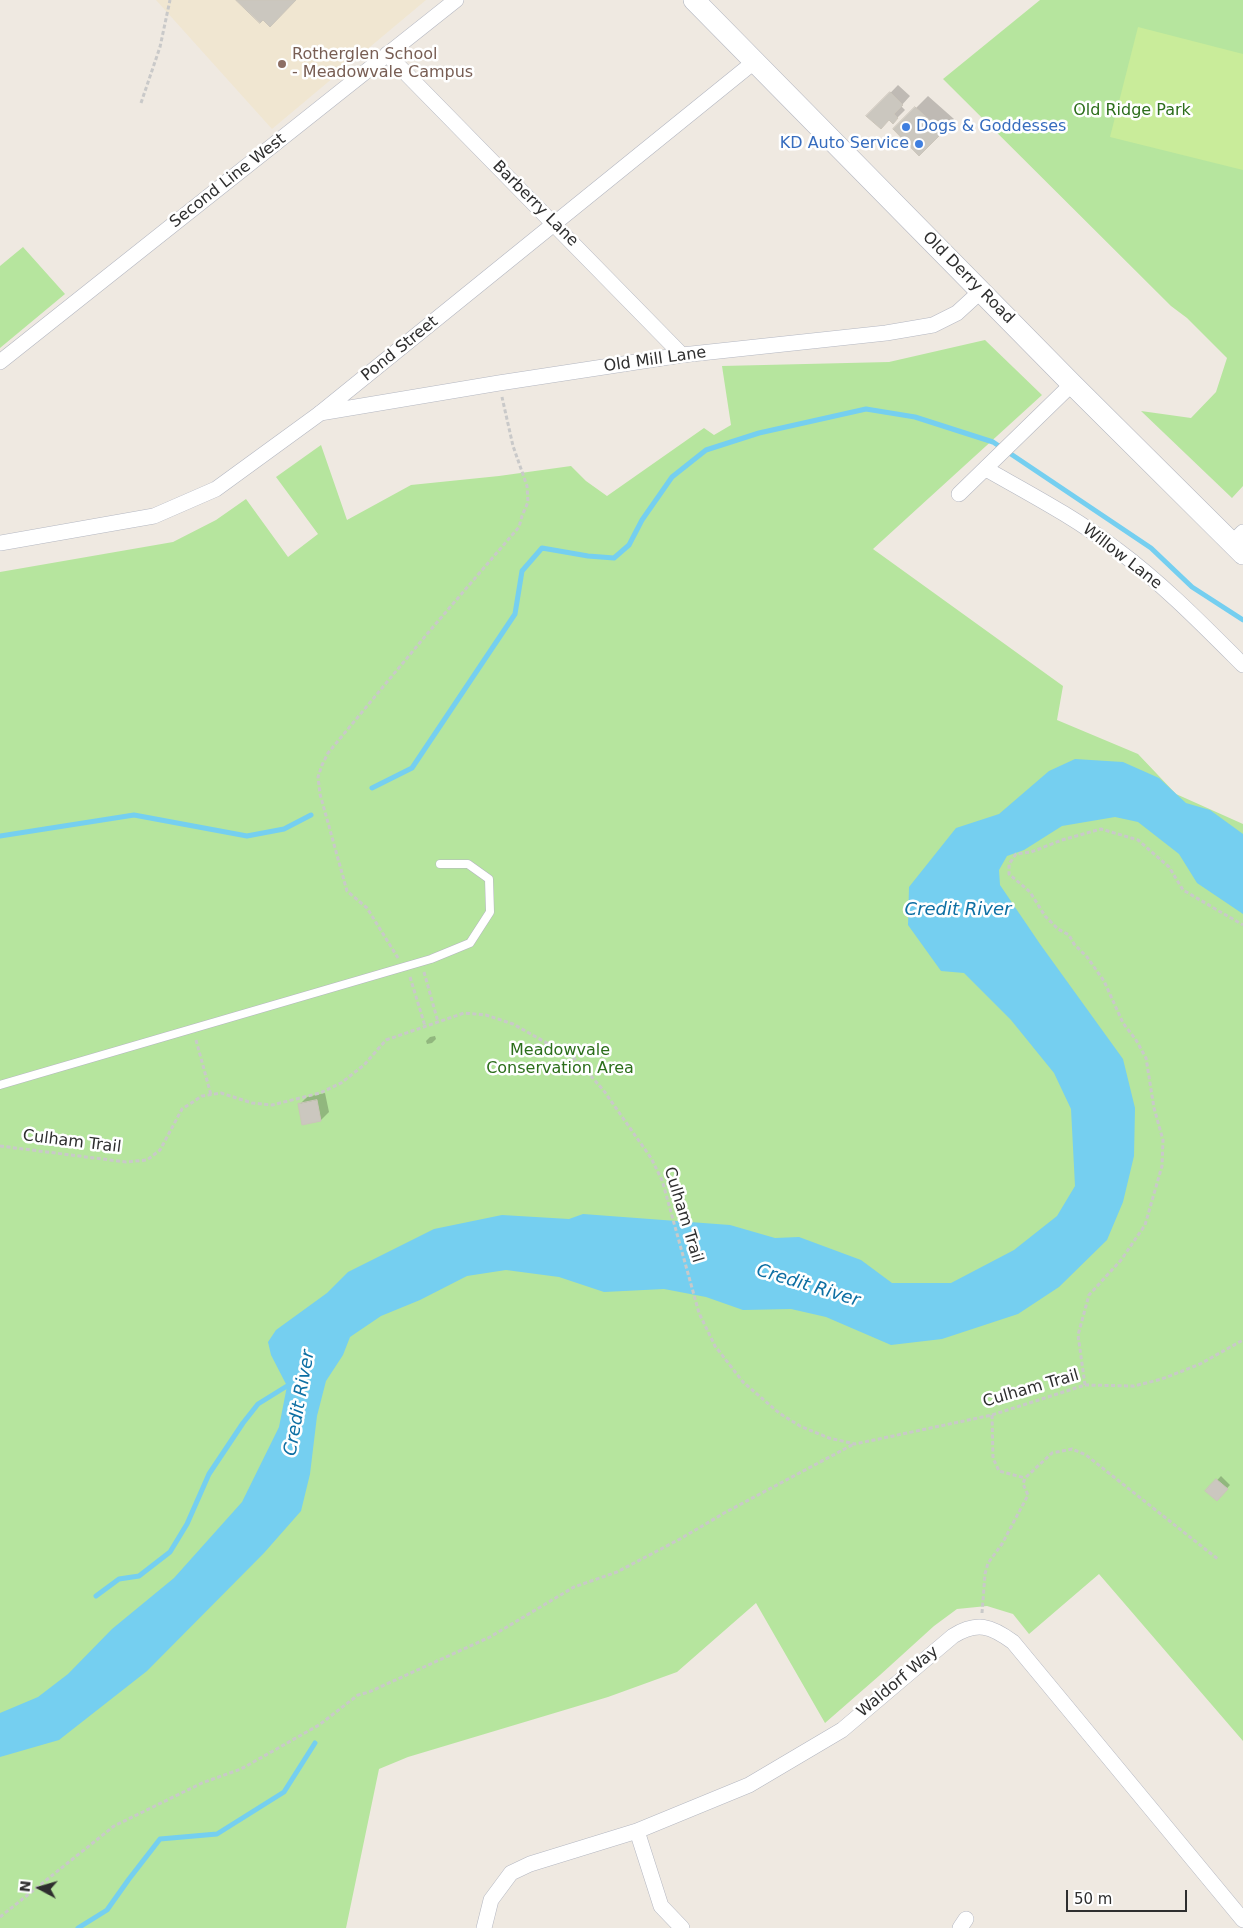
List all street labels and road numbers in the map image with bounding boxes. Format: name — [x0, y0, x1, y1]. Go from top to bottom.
street label: Second Line West — [166, 130, 290, 232]
street label: Barberry Lane — [488, 157, 582, 251]
street label: Old Derry Road — [918, 228, 1018, 328]
street label: Pond Street — [358, 312, 442, 386]
street label: Old Mill Lane — [603, 343, 707, 377]
street label: Willow Lane — [1078, 520, 1166, 594]
street label: Culham Trail — [22, 1126, 122, 1158]
street label: Culham Trail — [659, 1165, 707, 1265]
street label: Culham Trail — [981, 1366, 1081, 1412]
street label: Waldorf Way — [853, 1642, 943, 1722]

